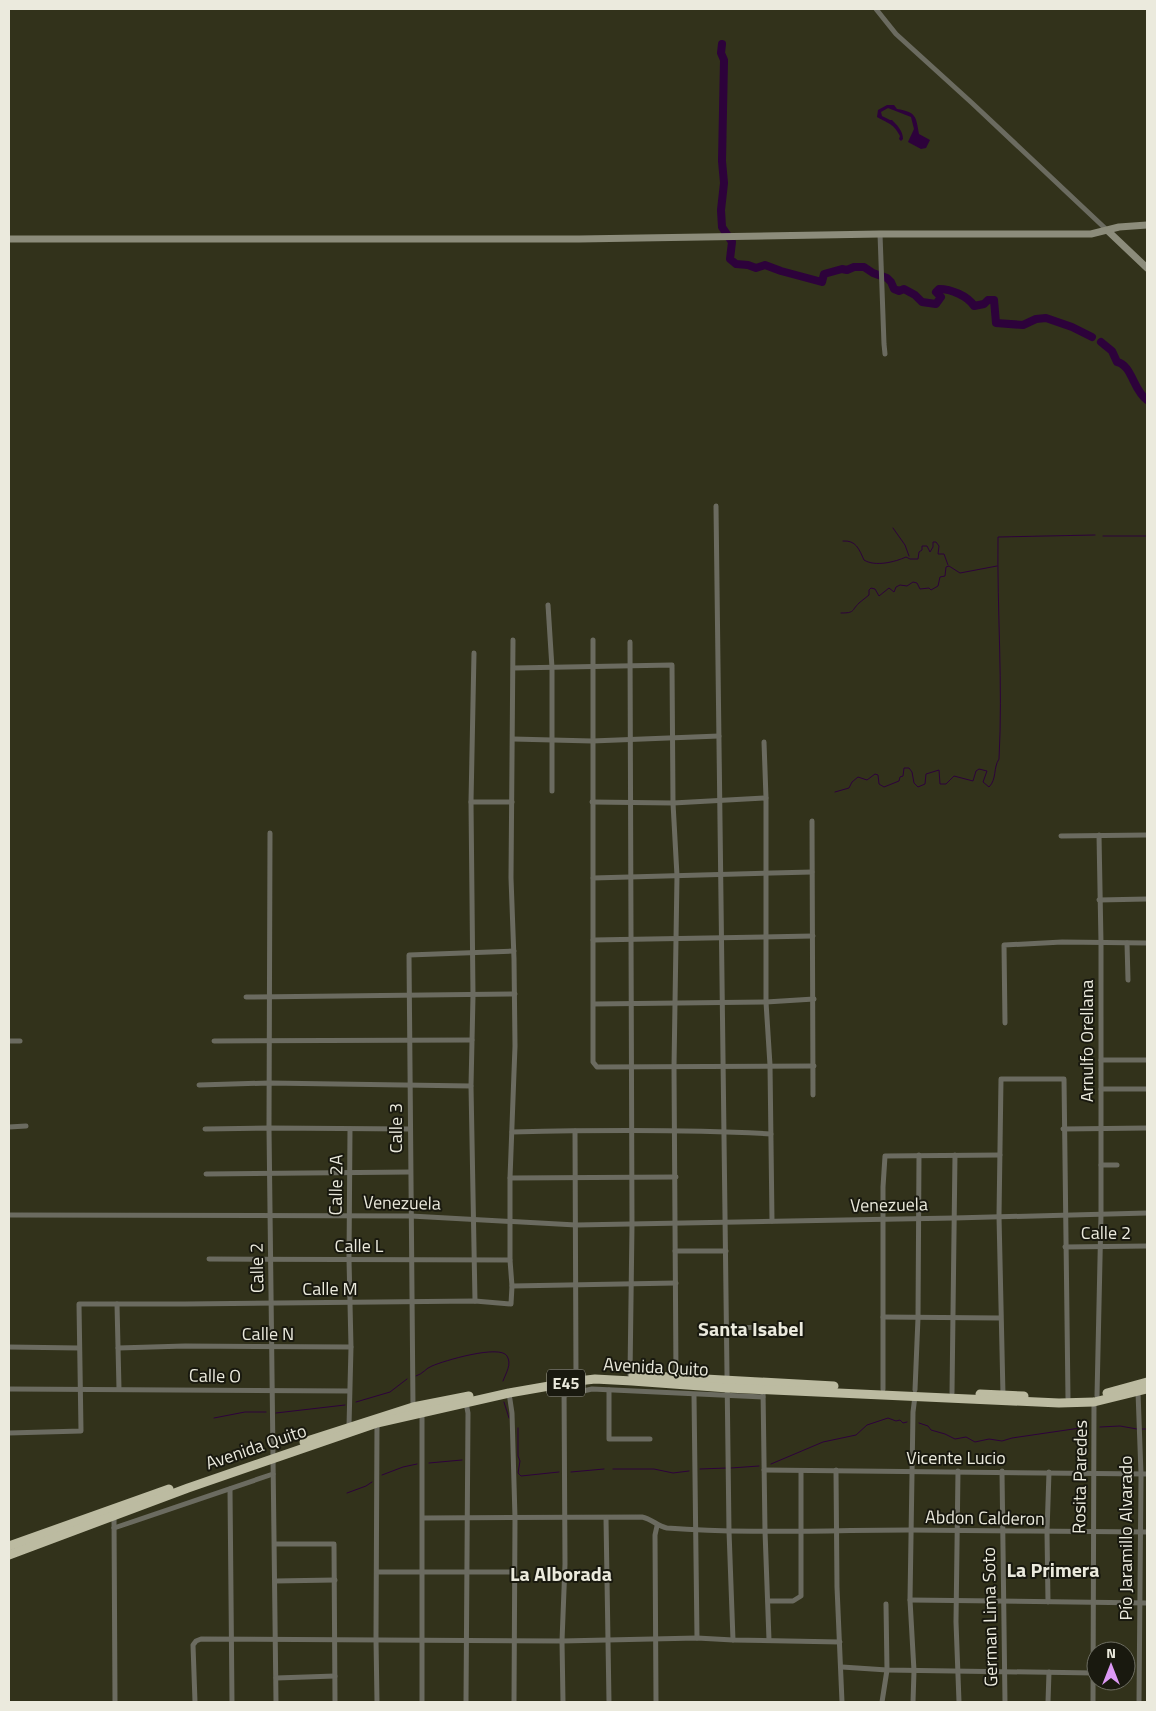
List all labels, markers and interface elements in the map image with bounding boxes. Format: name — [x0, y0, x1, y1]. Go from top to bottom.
street label: Arnulfo Orellana — [1073, 980, 1100, 1102]
street label: Calle 3 — [382, 1103, 409, 1153]
street label: Calle 2A — [321, 1154, 350, 1216]
street label: Venezuela — [363, 1188, 441, 1217]
street label: Venezuela — [850, 1190, 928, 1219]
street label: Calle 2 — [1081, 1219, 1131, 1246]
street label: Calle L — [335, 1232, 384, 1259]
street label: Calle 2 — [243, 1243, 270, 1293]
street label: Calle M — [302, 1275, 358, 1302]
district label: Santa Isabel — [698, 1313, 804, 1344]
street label: Calle N — [242, 1320, 294, 1347]
street label: Avenida Quito — [603, 1350, 709, 1383]
street label: Calle O — [189, 1362, 241, 1389]
road number: E45 — [547, 1370, 585, 1396]
street label: Avenida Quito — [202, 1417, 310, 1476]
street label: Rosita Paredes — [1065, 1420, 1094, 1534]
street label: Vicente Lucio — [906, 1444, 1006, 1471]
street label: Pío Jaramillo Alvarado — [1112, 1455, 1139, 1621]
street label: Abdon Calderon — [925, 1503, 1045, 1532]
street label: German Lima Soto — [975, 1547, 1004, 1687]
district label: La Primera — [1006, 1554, 1100, 1585]
district label: La Alborada — [510, 1558, 612, 1589]
north arrow — [1086, 1641, 1136, 1691]
text: N — [1106, 1642, 1116, 1663]

